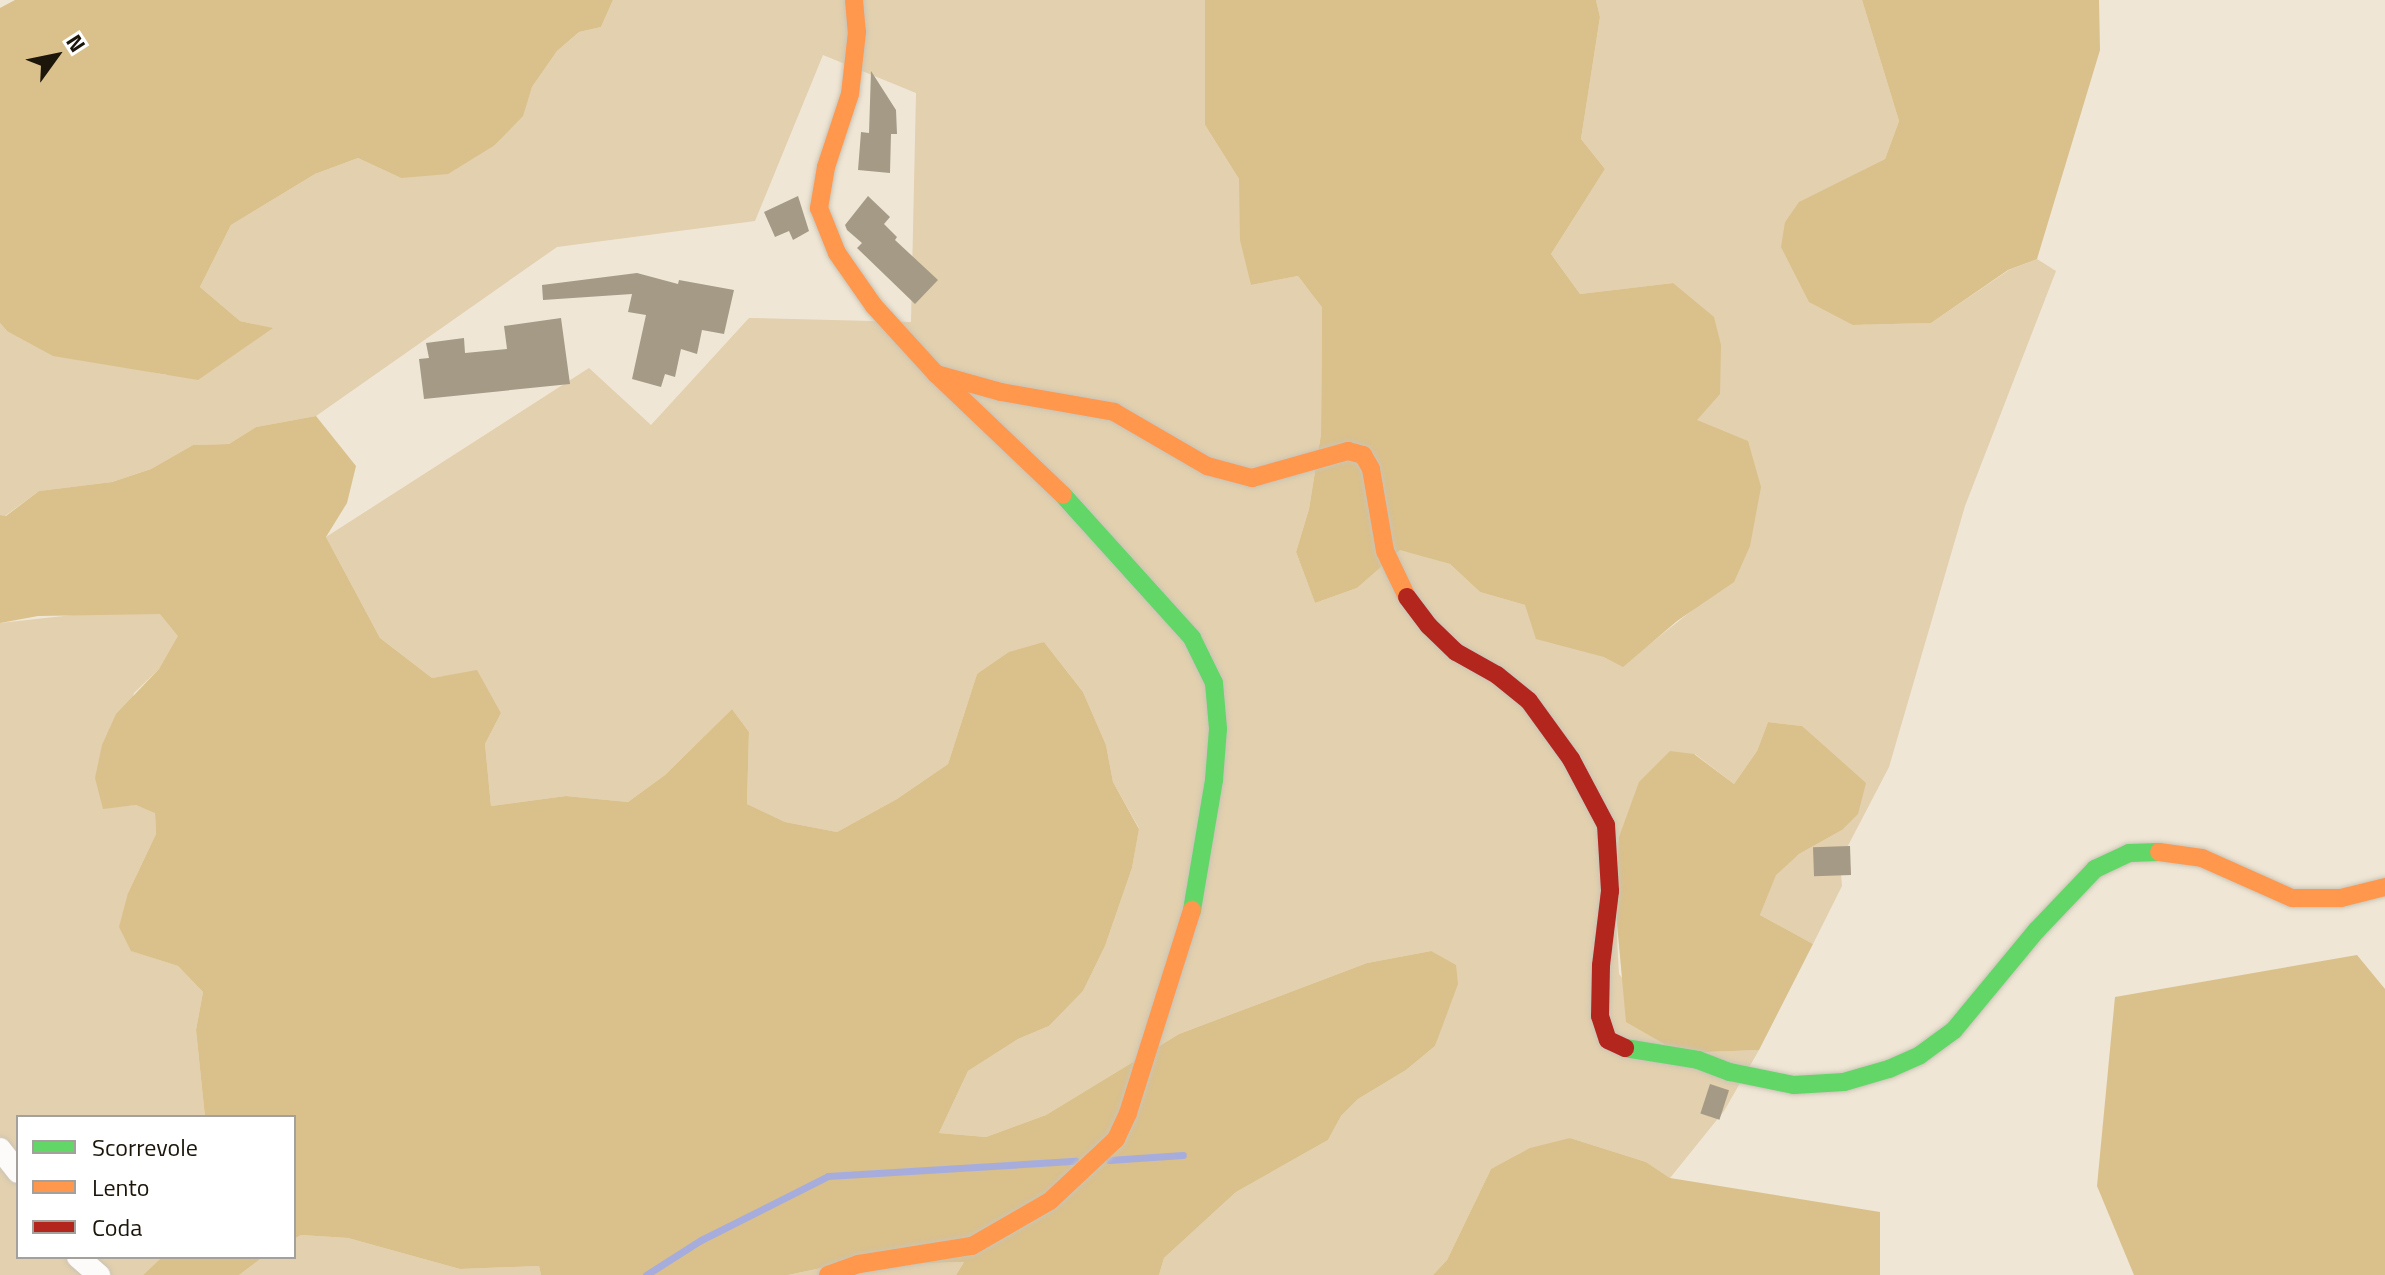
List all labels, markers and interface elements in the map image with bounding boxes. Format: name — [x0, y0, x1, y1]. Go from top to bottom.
north arrow — [16, 16, 96, 96]
text: N — [58, 27, 95, 59]
legend — [16, 1115, 296, 1259]
text: Scorrevole — [92, 1129, 198, 1165]
text: Lento — [92, 1169, 149, 1205]
text: Coda — [92, 1209, 142, 1245]

